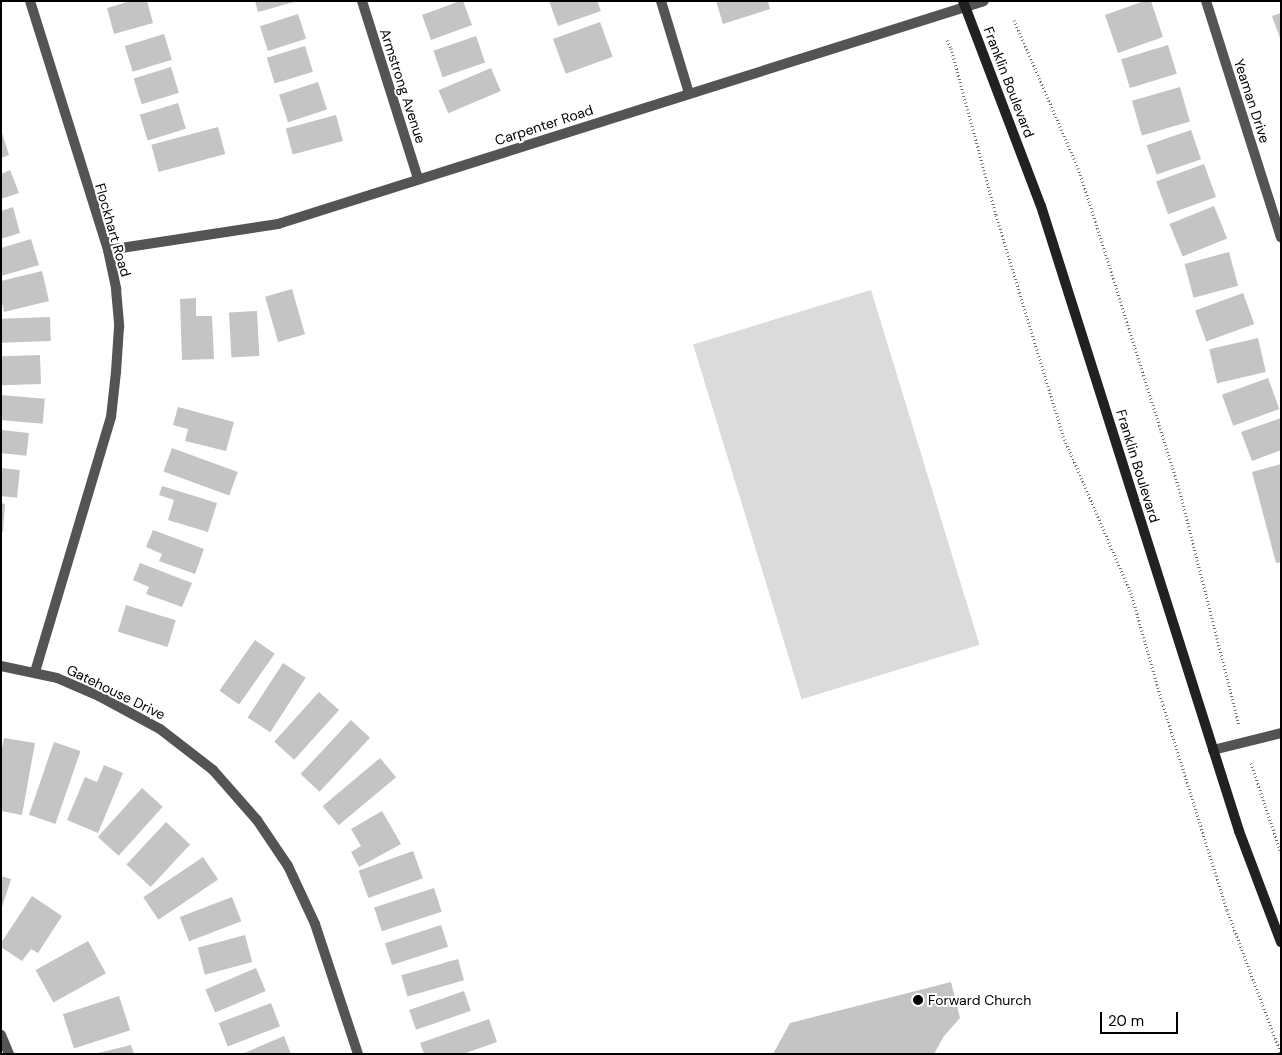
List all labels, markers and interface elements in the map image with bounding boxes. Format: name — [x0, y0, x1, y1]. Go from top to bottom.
street label: Franklin Boulevard — [980, 24, 1038, 140]
street label: Armstrong Avenue — [377, 27, 429, 145]
street label: Yeaman Drive — [1230, 57, 1274, 145]
street label: Carpenter Road — [493, 101, 595, 149]
street label: Flockhart Road — [92, 181, 134, 279]
street label: Franklin Boulevard — [1113, 407, 1163, 525]
street label: Gatehouse Drive — [64, 661, 168, 723]
place label: Forward Church — [928, 992, 1031, 1008]
marker: Forward Church — [912, 994, 924, 1006]
scale bar — [1102, 1002, 1180, 1034]
text: 20 m — [1108, 1011, 1144, 1031]

